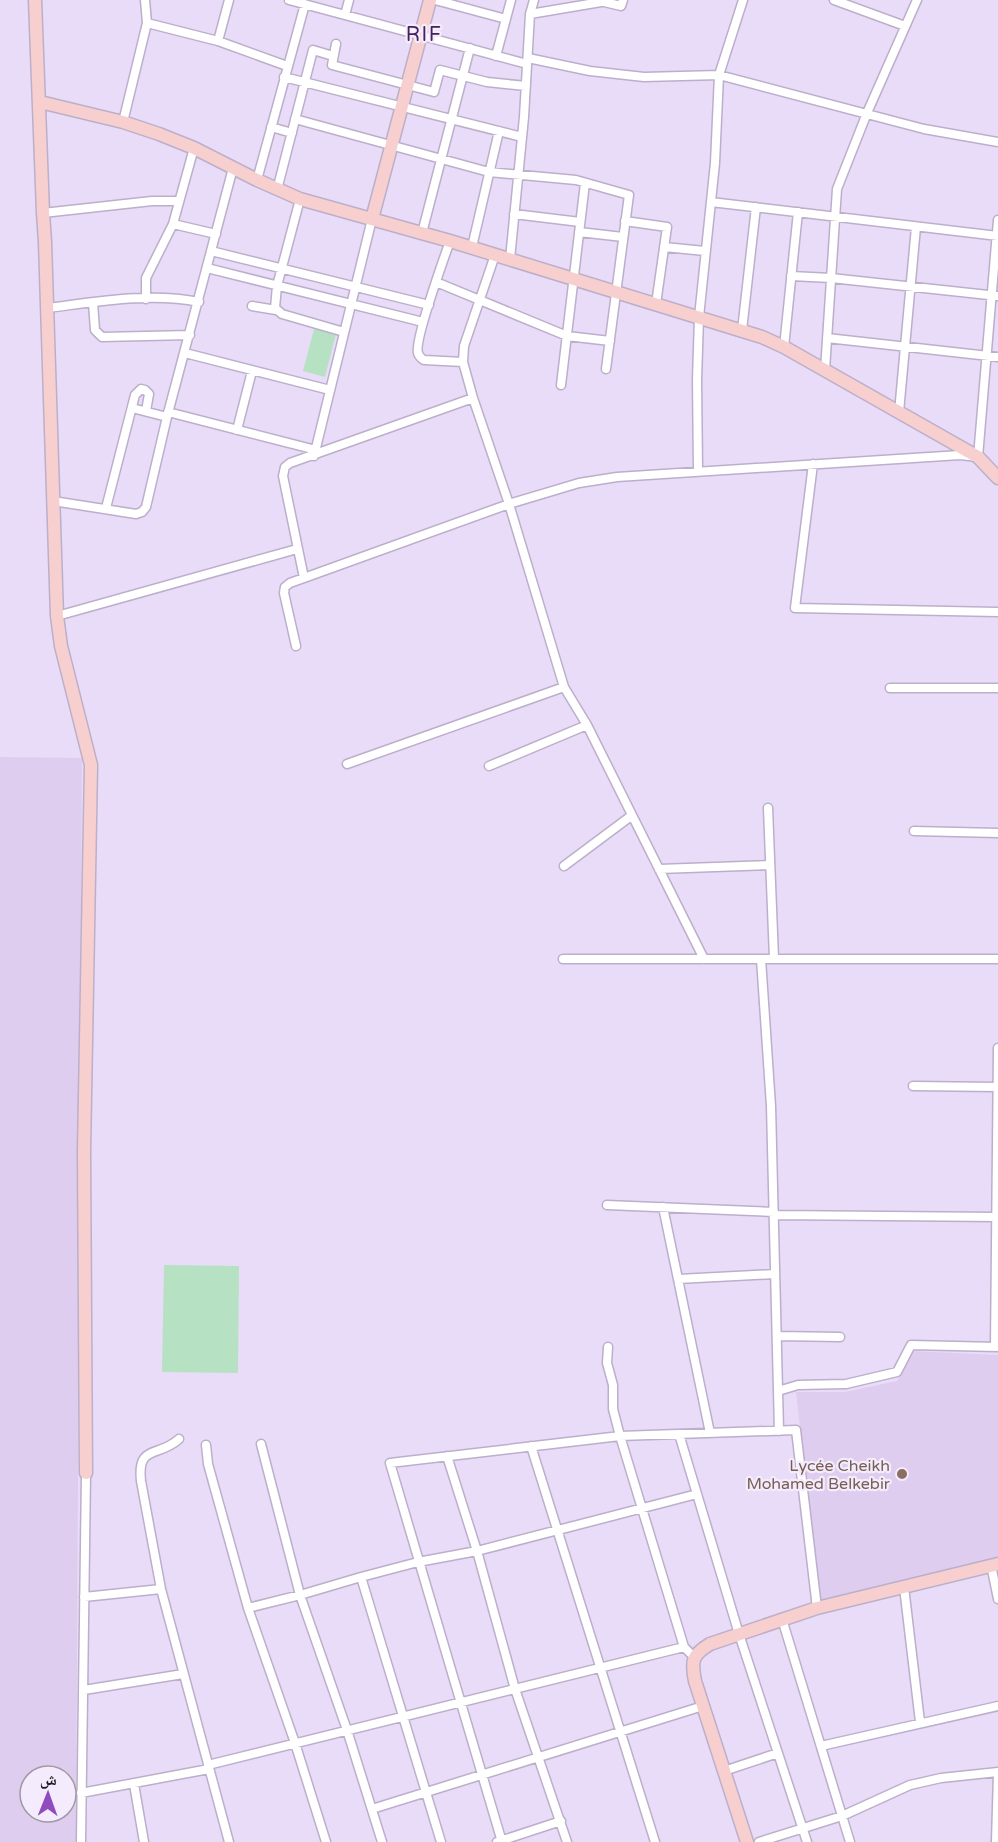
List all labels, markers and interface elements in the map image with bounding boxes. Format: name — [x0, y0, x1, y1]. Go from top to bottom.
district label: RIF — [406, 23, 442, 47]
place label: Lycée Cheikh Mohamed Belkebir — [746, 1456, 891, 1494]
marker: Lycée Cheikh Mohamed Belkebir — [895, 1467, 909, 1481]
north arrow — [18, 1764, 78, 1824]
text: ش — [40, 1770, 57, 1790]

